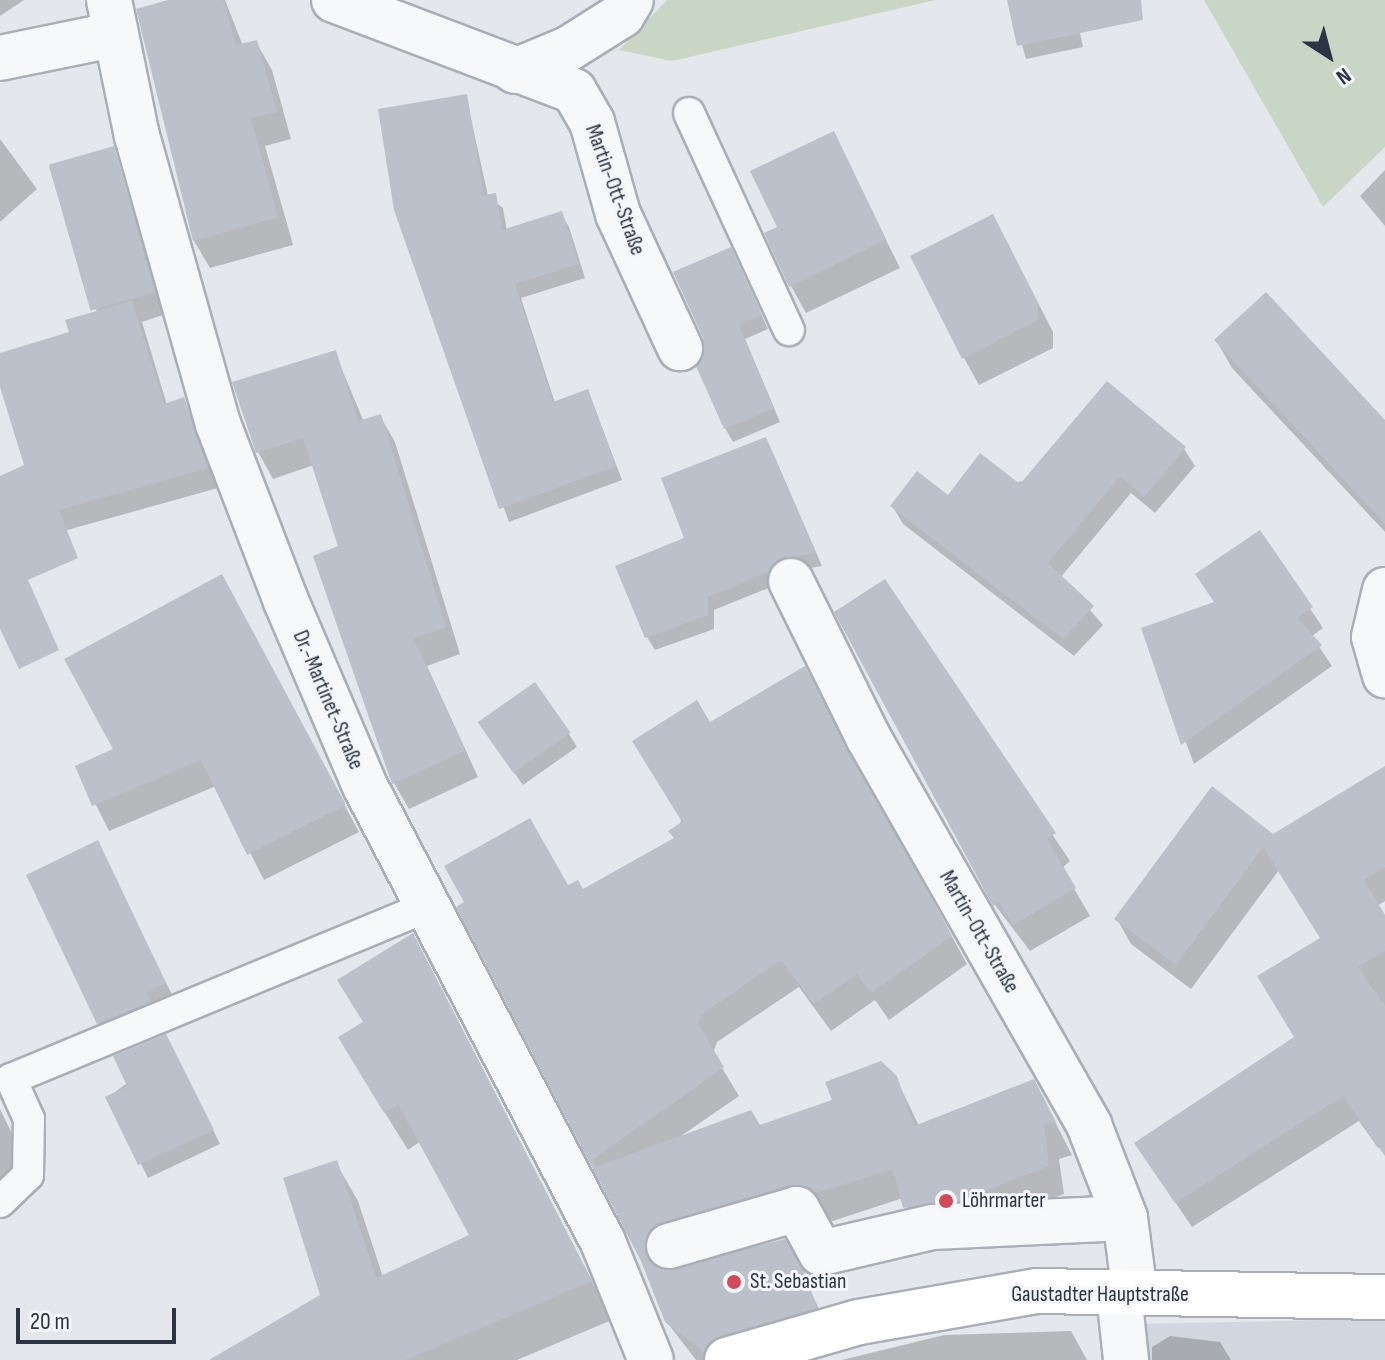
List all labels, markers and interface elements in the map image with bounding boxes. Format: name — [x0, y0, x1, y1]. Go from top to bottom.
north arrow — [1289, 16, 1369, 96]
text: N — [1331, 61, 1356, 90]
street label: Martin-Ott-Straße — [579, 121, 651, 259]
street label: Dr.-Martinet-Straße — [287, 626, 369, 774]
street label: Martin-Ott-Straße — [933, 866, 1025, 998]
place label: Löhrmarter — [962, 1188, 1046, 1214]
marker: Löhrmarter — [937, 1192, 955, 1210]
place label: St. Sebastian — [750, 1269, 846, 1295]
marker: St. Sebastian — [725, 1273, 743, 1291]
street label: Gaustadter Hauptstraße — [1011, 1282, 1189, 1308]
scale bar — [20, 1292, 180, 1342]
text: 20 m — [30, 1307, 70, 1336]

